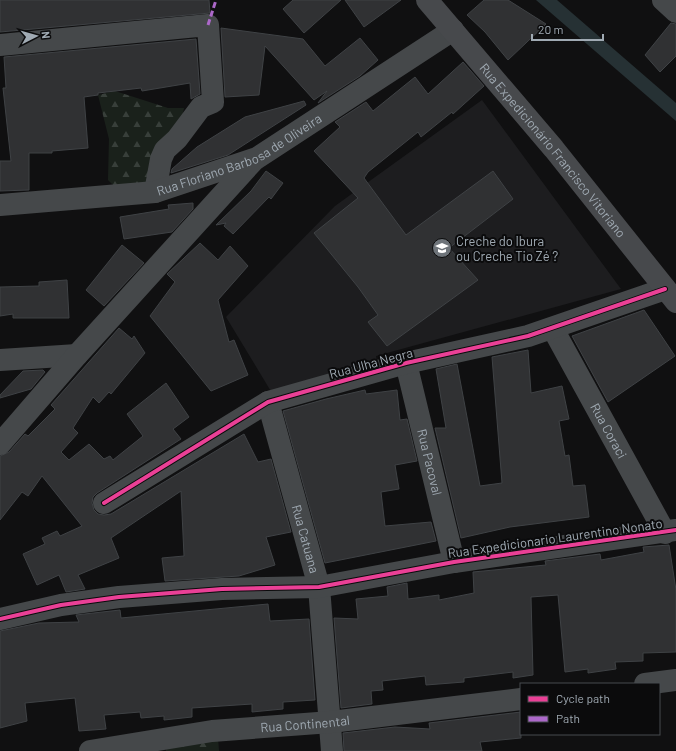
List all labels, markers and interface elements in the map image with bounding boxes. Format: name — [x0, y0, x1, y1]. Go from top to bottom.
north arrow — [16, 16, 56, 56]
scale bar — [532, 16, 603, 42]
text: 20 m — [538, 22, 564, 36]
text: N — [40, 31, 53, 39]
street label: Rua Expedicionário Francisco Vitoriano — [476, 60, 629, 241]
street label: Rua Floriano Barbosa de Oliveira — [154, 110, 324, 199]
place label: Creche do Ibura ou Creche Tio Zé ? — [456, 233, 558, 264]
school or university icon: Creche do Ibura ou Creche Tio Zé ? — [431, 237, 453, 259]
street label: Rua Ulha Negra — [327, 344, 415, 382]
street label: Rua Coraci — [587, 400, 630, 461]
street label: Rua Pacoval — [414, 427, 446, 497]
street label: Rua Catuana — [289, 503, 323, 575]
street label: Rua Expedicionario Laurentino Nonato — [447, 515, 663, 561]
legend — [520, 683, 660, 735]
text: Cycle path — [556, 691, 610, 705]
text: Path — [556, 711, 580, 725]
street label: Rua Continental — [260, 712, 351, 735]

